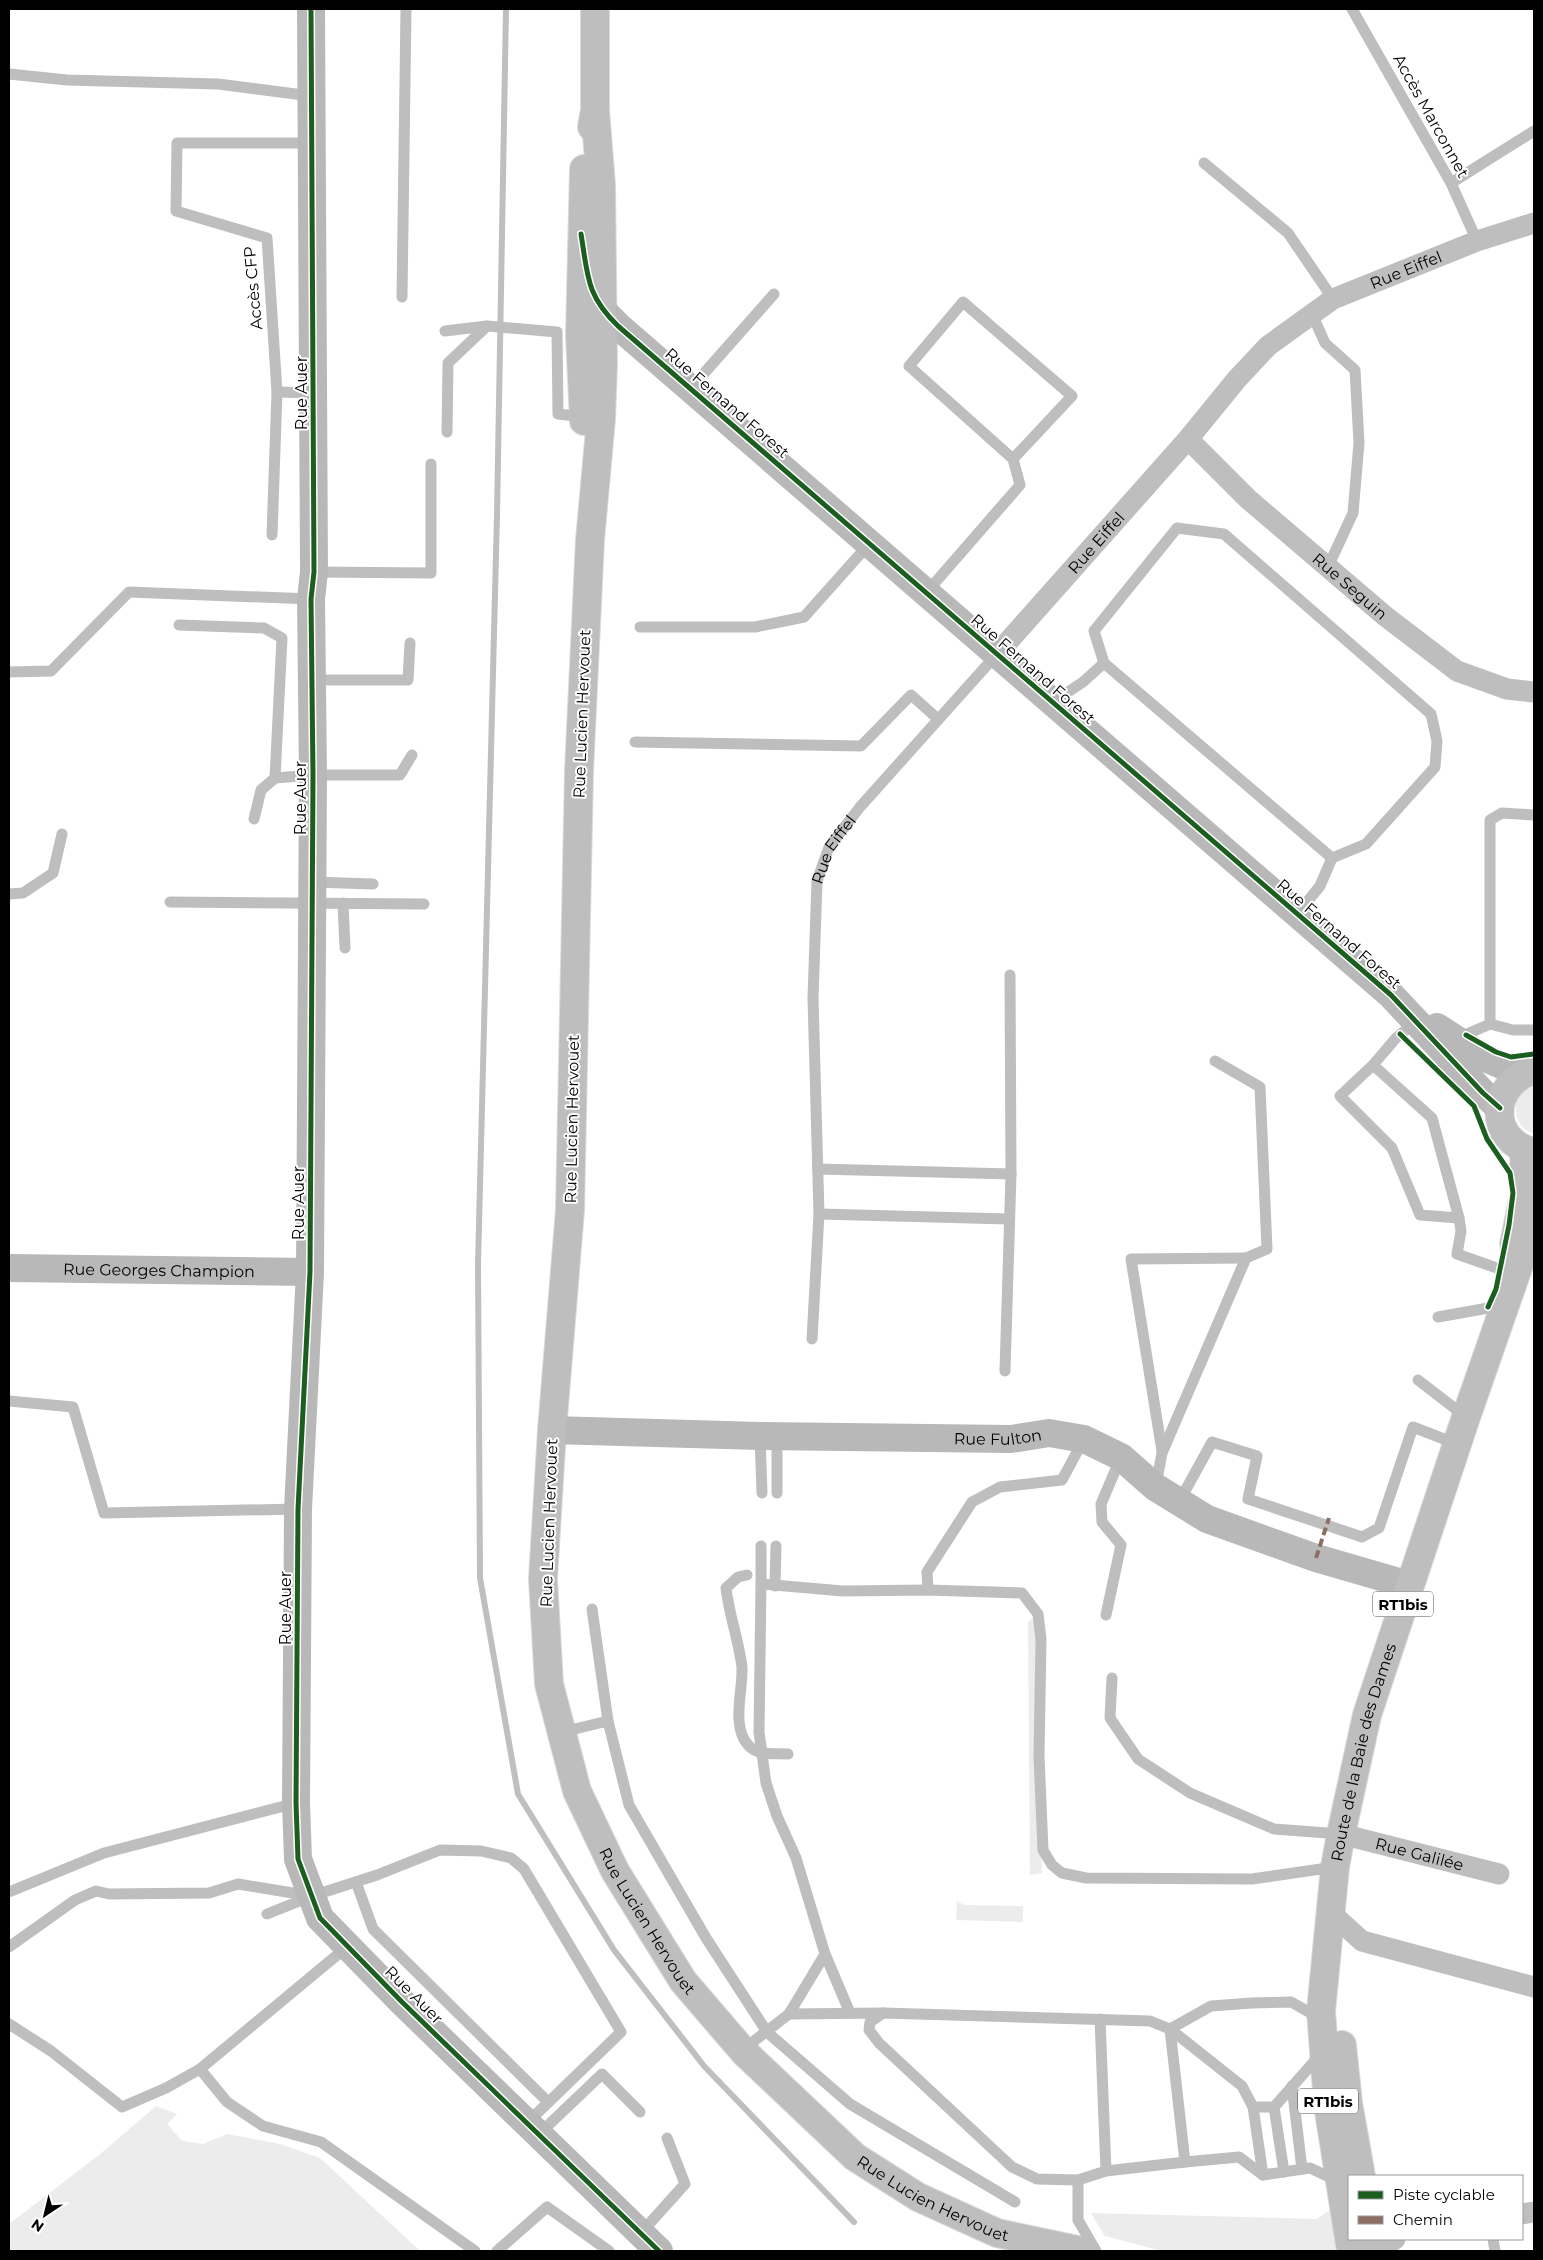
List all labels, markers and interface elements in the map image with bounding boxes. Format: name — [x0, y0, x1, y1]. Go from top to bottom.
street label: Accès Marconnet — [1389, 51, 1473, 182]
street label: Accès CFP — [240, 245, 266, 331]
street label: Rue Eiffel — [1367, 247, 1445, 293]
street label: Rue Fernand Forest — [661, 344, 793, 462]
street label: Rue Auer — [292, 356, 311, 430]
street label: Rue Eiffel — [1064, 508, 1128, 577]
street label: Rue Seguin — [1309, 549, 1391, 623]
street label: Rue Fernand Forest — [967, 610, 1099, 728]
street label: Rue Lucien Hervouet — [570, 629, 594, 799]
street label: Rue Auer — [291, 761, 310, 835]
street label: Rue Eiffel — [807, 811, 860, 886]
street label: Rue Fernand Forest — [1273, 875, 1405, 993]
street label: Rue Lucien Hervouet — [561, 1034, 583, 1204]
street label: Rue Auer — [289, 1166, 308, 1240]
street label: Rue Georges Champion — [63, 1259, 255, 1281]
street label: Rue Fulton — [954, 1425, 1043, 1448]
street label: Rue Lucien Hervouet — [537, 1438, 561, 1608]
street label: Rue Auer — [276, 1571, 295, 1645]
road number: RT1bis — [1373, 1592, 1433, 1616]
street label: Route de la Baie des Dames — [1327, 1640, 1400, 1863]
street label: Rue Galilée — [1373, 1834, 1466, 1874]
street label: Rue Lucien Hervouet — [596, 1844, 700, 1999]
street label: Rue Auer — [381, 1962, 447, 2028]
road number: RT1bis — [1298, 2088, 1358, 2114]
street label: Rue Lucien Hervouet — [854, 2151, 1011, 2245]
legend — [1348, 2175, 1523, 2240]
text: Piste cyclable — [1393, 2185, 1495, 2204]
north arrow — [20, 2190, 70, 2240]
text: Chemin — [1393, 2210, 1453, 2229]
text: N — [28, 2215, 47, 2236]

